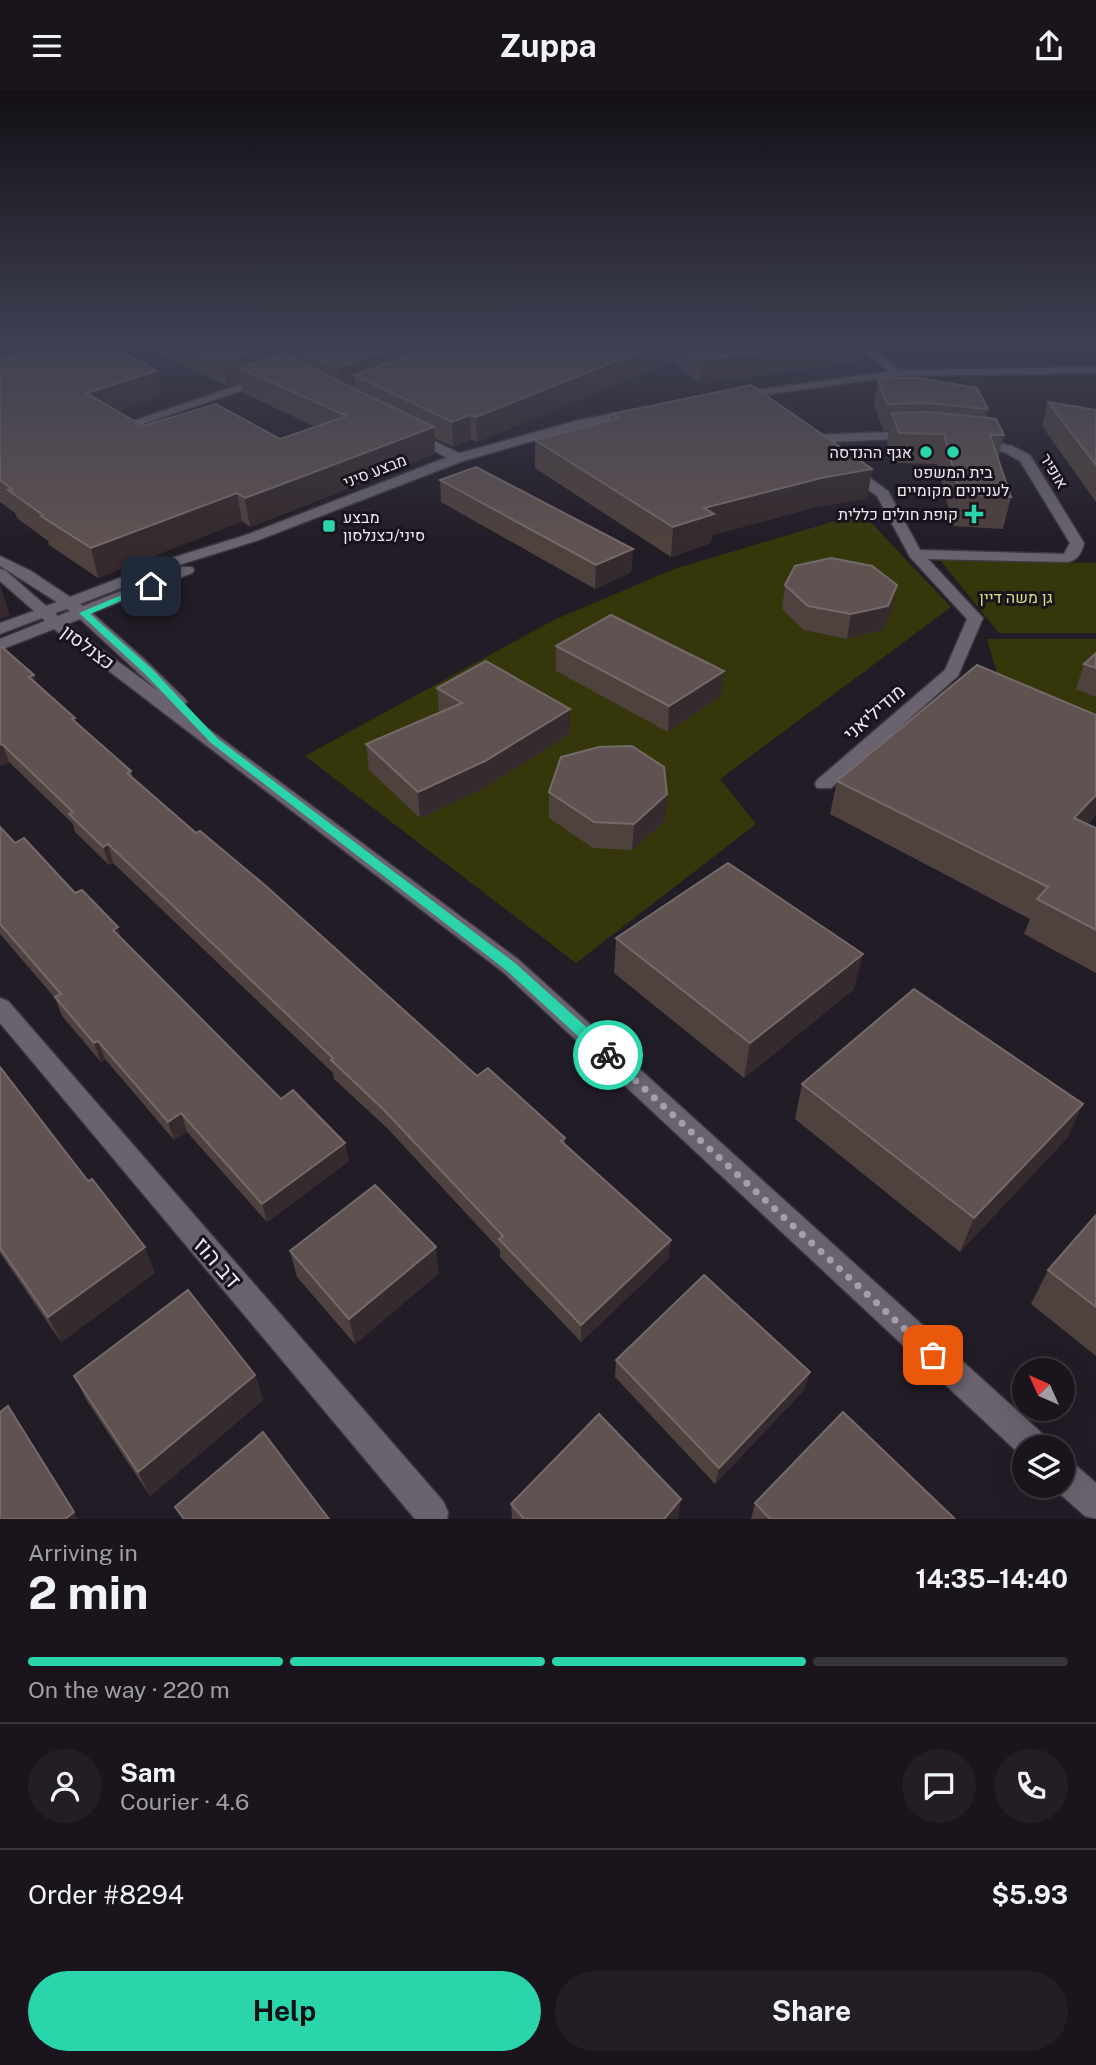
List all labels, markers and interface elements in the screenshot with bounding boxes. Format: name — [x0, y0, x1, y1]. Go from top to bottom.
icon: menu — [28, 27, 66, 65]
text: Zuppa — [499, 27, 597, 64]
icon: share — [1030, 27, 1068, 65]
place label: אגף ההנדסה — [830, 443, 912, 462]
marker: אגף ההנדסה — [918, 444, 934, 460]
marker: בית המשפט לעניינים מקומיים — [945, 444, 961, 460]
street label: מבצע סיני — [341, 450, 409, 492]
street label: אופיר — [1036, 450, 1072, 492]
place label: בית המשפט לעניינים מקומיים — [897, 463, 1009, 500]
marker: קופת חולים כללית — [964, 504, 984, 524]
place label: קופת חולים כללית — [838, 505, 958, 524]
place label: מבצע סיני/כצנלסון — [343, 508, 425, 545]
marker: מבצע סיני/כצנלסון — [321, 518, 337, 534]
pin — [121, 556, 181, 616]
icon: home — [132, 567, 170, 605]
park label: גן משה דיין — [979, 588, 1053, 607]
street label: כצנלסון — [57, 620, 119, 674]
street label: מודיליאני — [839, 680, 909, 744]
courier — [573, 1020, 643, 1090]
icon: bike — [589, 1036, 627, 1074]
street label: דב הוז — [189, 1231, 247, 1293]
pin — [903, 1325, 963, 1385]
icon: bag — [914, 1336, 952, 1374]
north arrow — [1012, 1358, 1074, 1421]
map controls — [1012, 1358, 1075, 1498]
button: layers — [1012, 1435, 1075, 1498]
text: Arriving in — [28, 1539, 138, 1566]
text: 14:35–14:40 — [915, 1563, 1068, 1594]
text: 2 min — [28, 1565, 148, 1619]
text: On the way · 220 m — [28, 1676, 230, 1703]
button: person — [28, 1749, 102, 1823]
button: chat — [902, 1749, 976, 1823]
button: phone — [994, 1749, 1068, 1823]
text: Sam — [120, 1757, 176, 1788]
text: Courier · 4.6 — [120, 1788, 249, 1815]
text: Order #8294 — [28, 1879, 184, 1910]
text: $5.93 — [991, 1879, 1068, 1910]
button: Help — [28, 1971, 541, 2051]
button: Share — [555, 1971, 1068, 2051]

